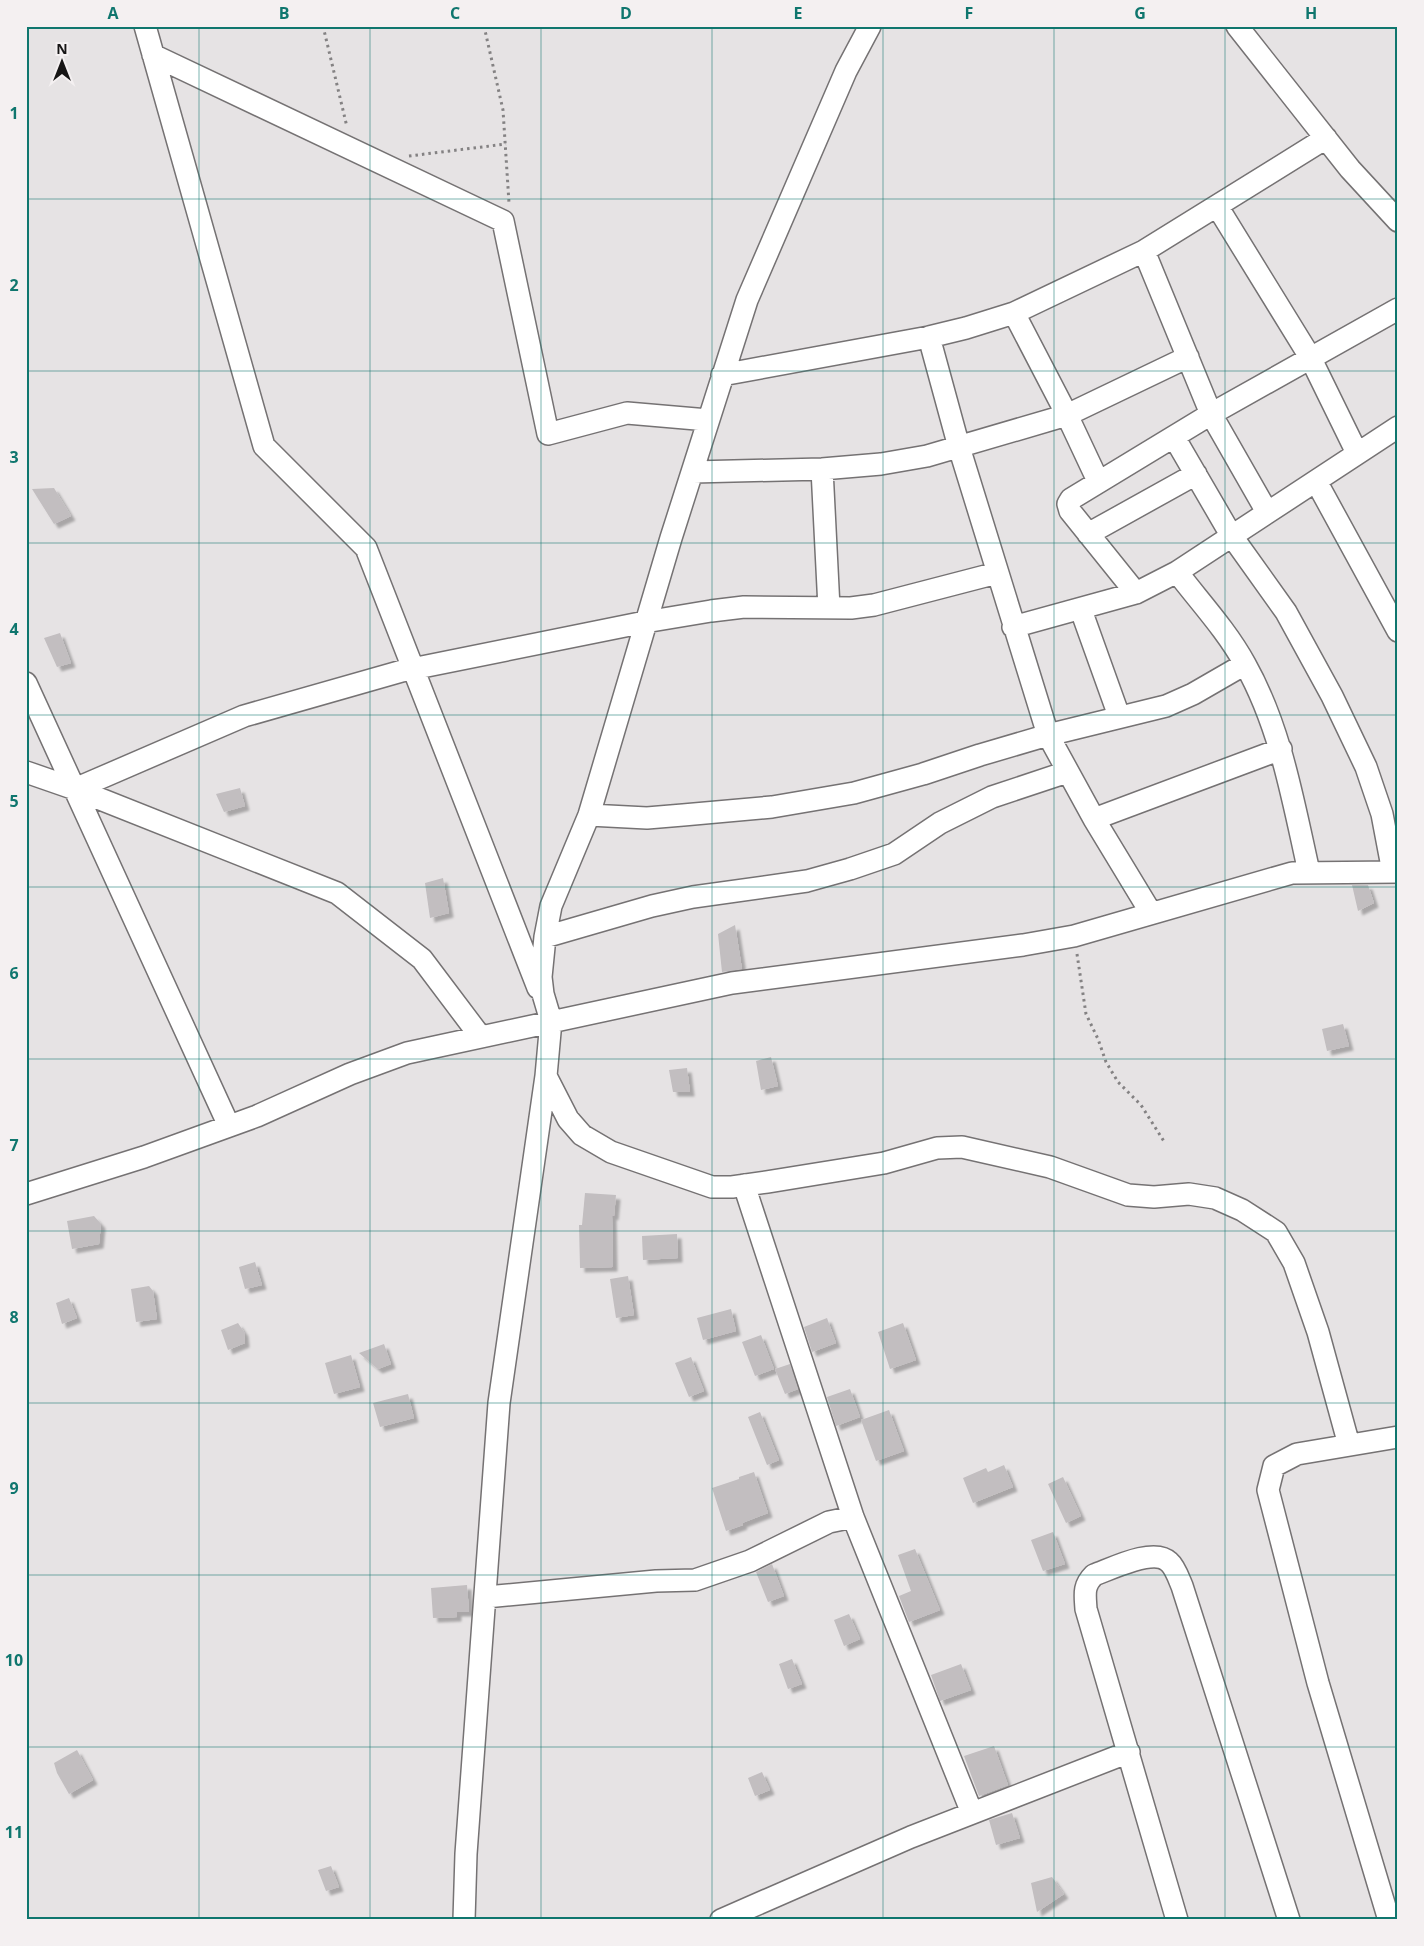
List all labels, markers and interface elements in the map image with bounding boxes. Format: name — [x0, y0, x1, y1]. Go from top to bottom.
text: A — [107, 2, 119, 24]
text: B — [279, 2, 289, 24]
text: C — [450, 2, 460, 24]
text: D — [620, 2, 632, 24]
text: E — [794, 2, 803, 24]
text: F — [965, 2, 973, 24]
text: G — [1134, 2, 1146, 24]
text: H — [1305, 2, 1317, 24]
north arrow — [38, 38, 88, 88]
text: N — [56, 39, 68, 58]
text: 1 — [9, 102, 19, 124]
text: 2 — [9, 274, 19, 296]
text: 3 — [9, 446, 19, 468]
text: 4 — [9, 618, 19, 640]
text: 5 — [9, 790, 19, 812]
text: 6 — [9, 962, 19, 984]
text: 7 — [9, 1134, 19, 1156]
text: 8 — [9, 1306, 19, 1328]
text: 9 — [9, 1477, 19, 1499]
text: 10 — [5, 1649, 23, 1671]
text: 11 — [5, 1821, 23, 1843]

